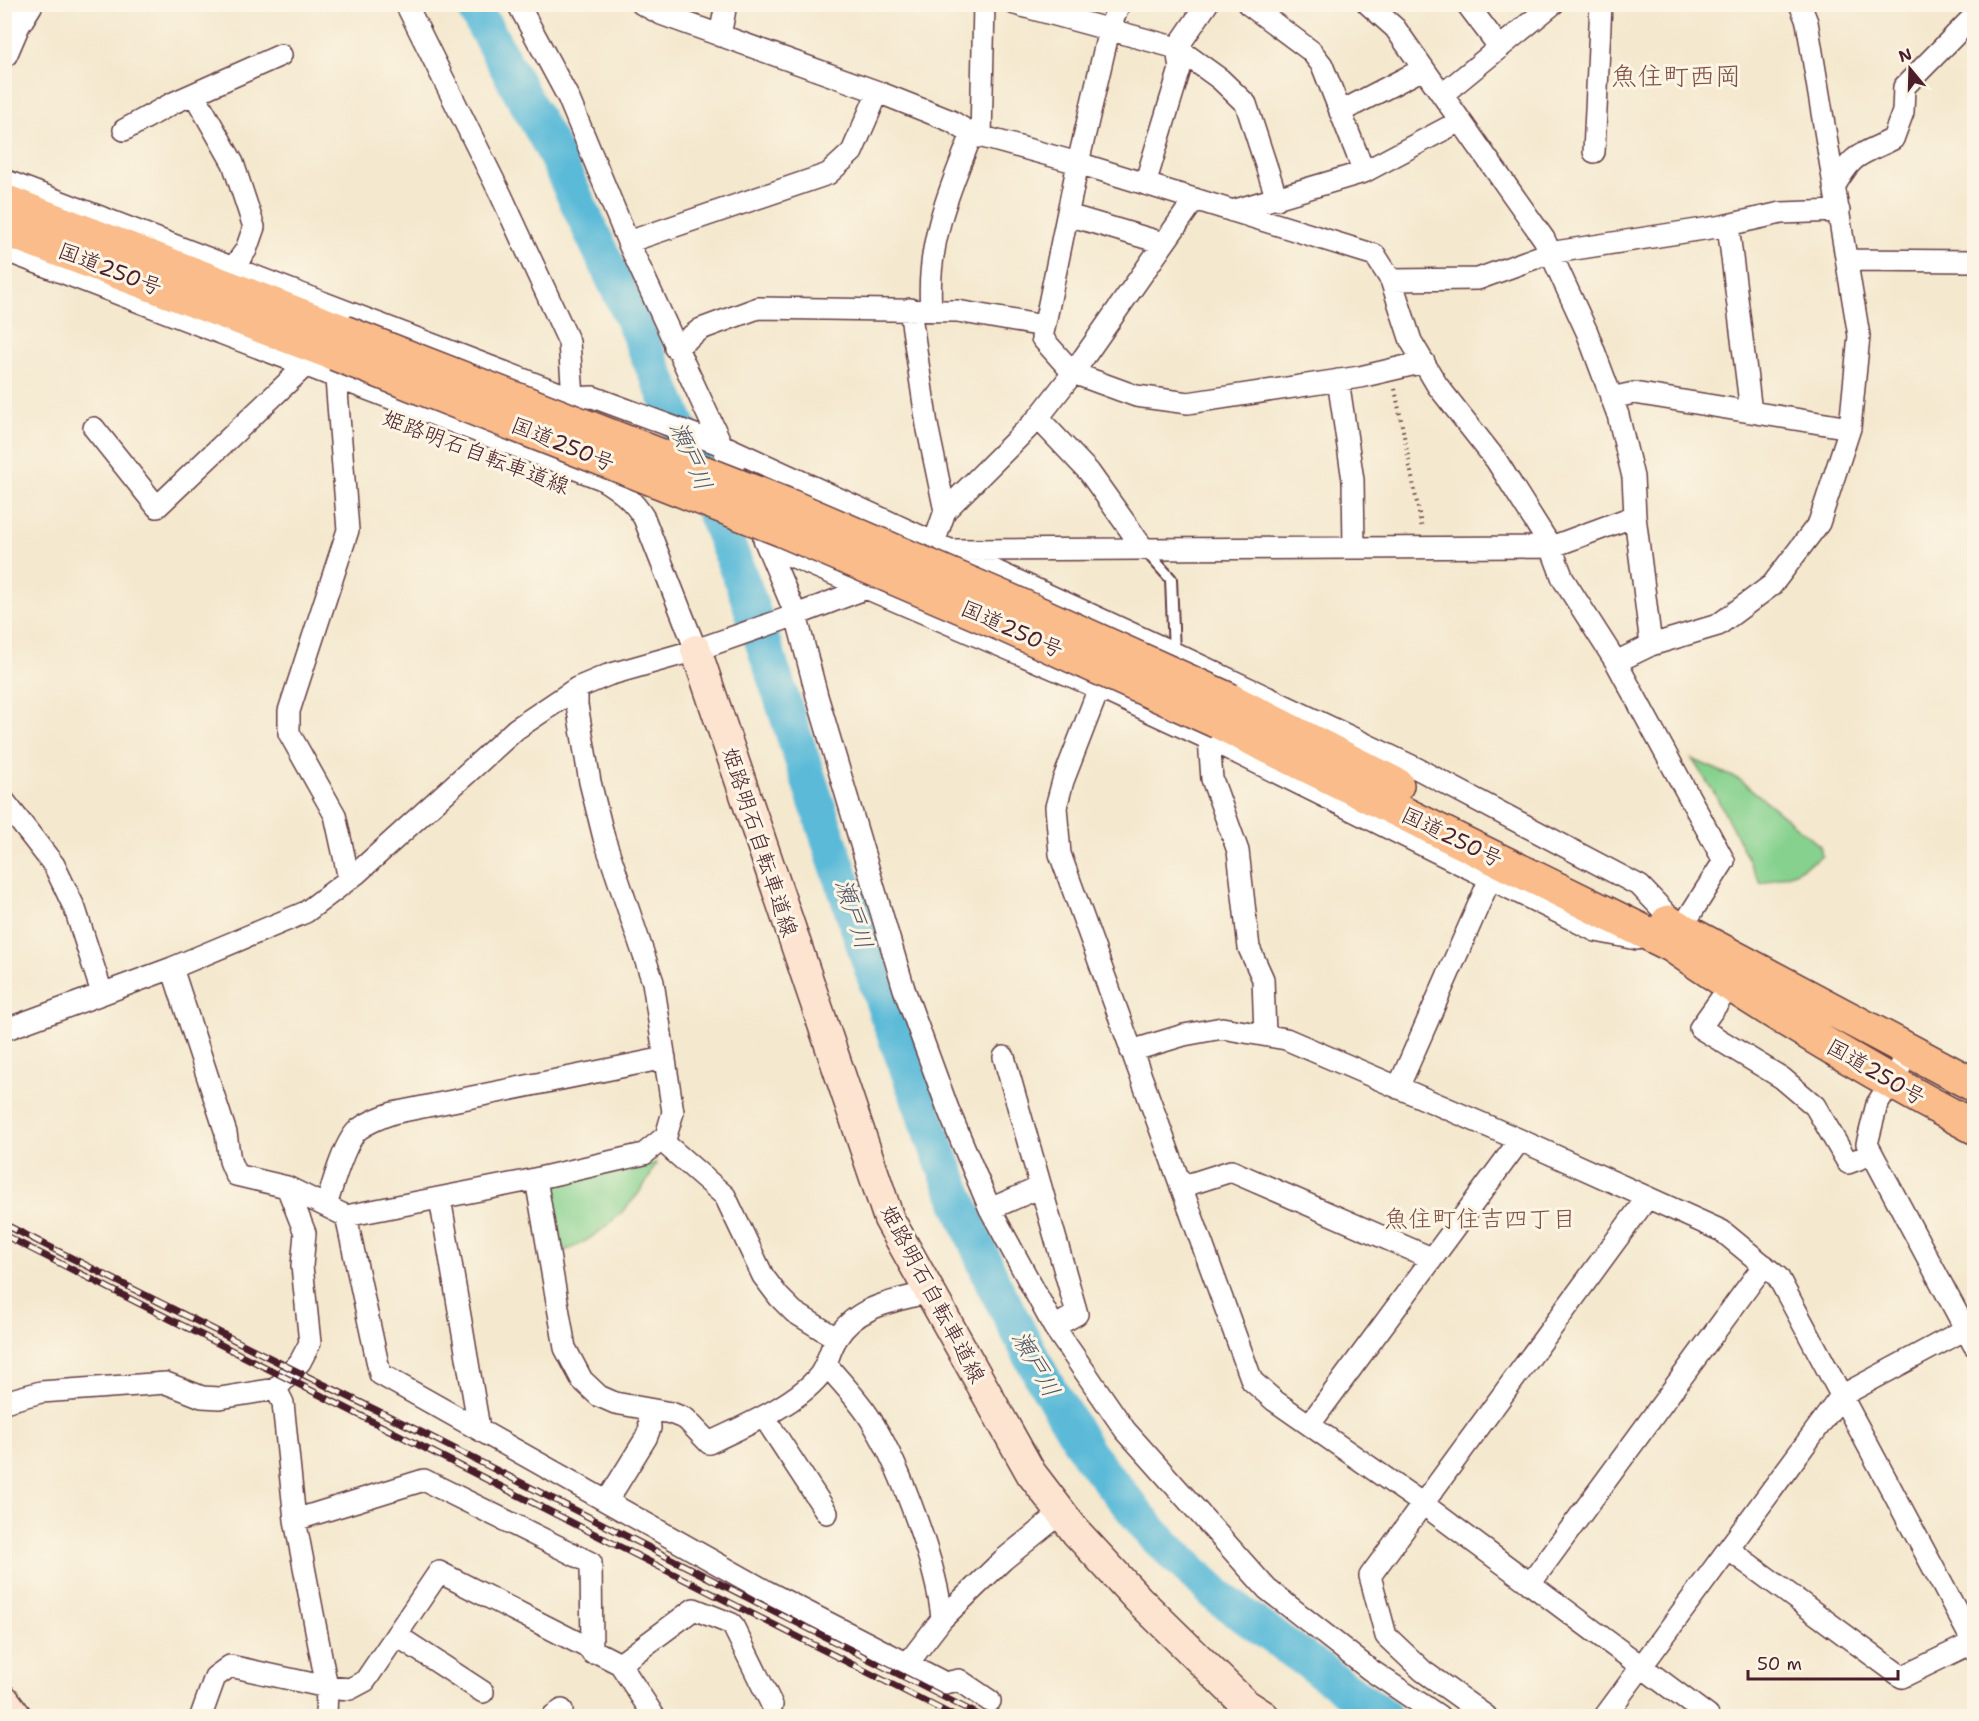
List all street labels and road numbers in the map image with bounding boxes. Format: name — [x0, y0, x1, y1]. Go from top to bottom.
street label: 国道250号 — [54, 236, 166, 302]
street label: 姫路明石自転車道線 — [378, 403, 574, 501]
street label: 国道250号 — [507, 410, 619, 478]
street label: 国道250号 — [956, 593, 1068, 665]
street label: 姫路明石自転車道線 — [716, 743, 804, 941]
street label: 国道250号 — [1396, 800, 1508, 874]
street label: 国道250号 — [1821, 1032, 1931, 1112]
street label: 姫路明石自転車道線 — [874, 1200, 992, 1388]

